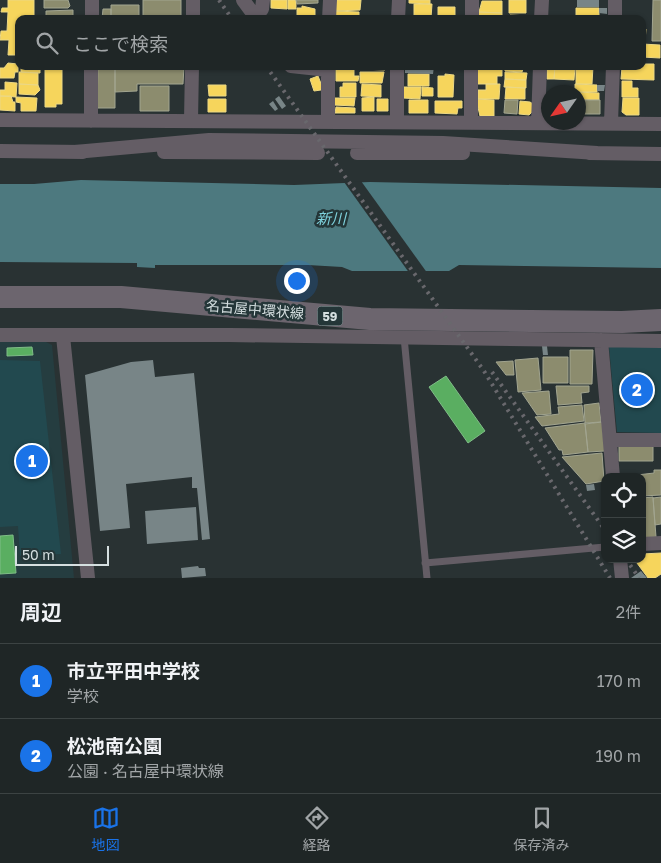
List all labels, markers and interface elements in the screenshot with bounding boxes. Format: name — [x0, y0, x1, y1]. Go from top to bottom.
search box — [15, 15, 646, 70]
icon: search — [33, 29, 61, 57]
text: ここで検索 — [73, 32, 168, 55]
north arrow — [541, 85, 586, 130]
water label: 新川 — [316, 209, 348, 227]
your location — [284, 268, 310, 294]
street label: 名古屋中環状線 — [205, 296, 305, 322]
road number: 59 — [318, 306, 342, 326]
pin: 2 — [621, 371, 653, 409]
pin: 1 — [16, 442, 48, 480]
map controls — [601, 473, 646, 563]
button: locate — [601, 473, 646, 518]
button: layers — [601, 518, 646, 563]
scale bar — [15, 543, 109, 566]
text: 50 m — [22, 546, 55, 563]
text: 周辺 — [20, 599, 62, 625]
text: 2件 — [616, 602, 641, 622]
text: 市立平田中学校 — [67, 659, 200, 682]
text: 1 — [32, 671, 40, 691]
text: 170 m — [597, 671, 641, 691]
text: 学校 — [67, 686, 99, 706]
text: 松池南公園 — [67, 734, 162, 757]
text: 2 — [31, 746, 41, 766]
text: 190 m — [595, 746, 641, 766]
text: 公園 · 名古屋中環状線 — [67, 761, 224, 781]
tab: 地図 — [92, 804, 120, 854]
tab: 経路 — [303, 804, 331, 854]
tab: 保存済み — [514, 804, 570, 854]

